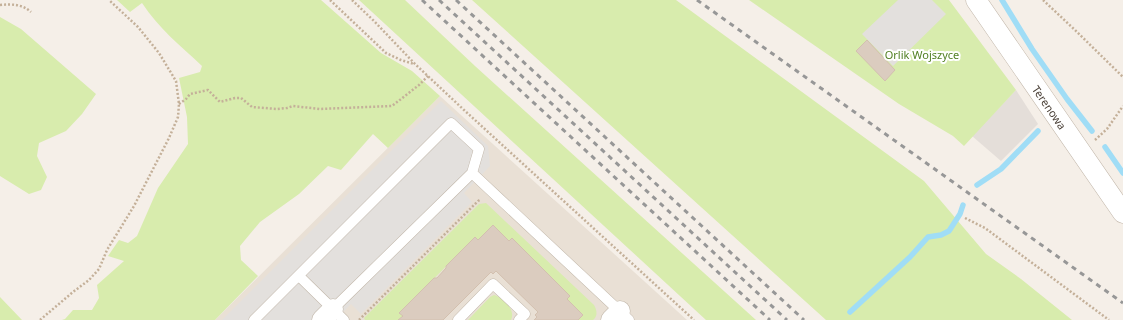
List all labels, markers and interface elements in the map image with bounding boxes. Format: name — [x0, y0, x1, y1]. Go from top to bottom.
park label: Orlik Wojszyce — [885, 47, 959, 62]
street label: Terenowa — [1029, 82, 1070, 132]

